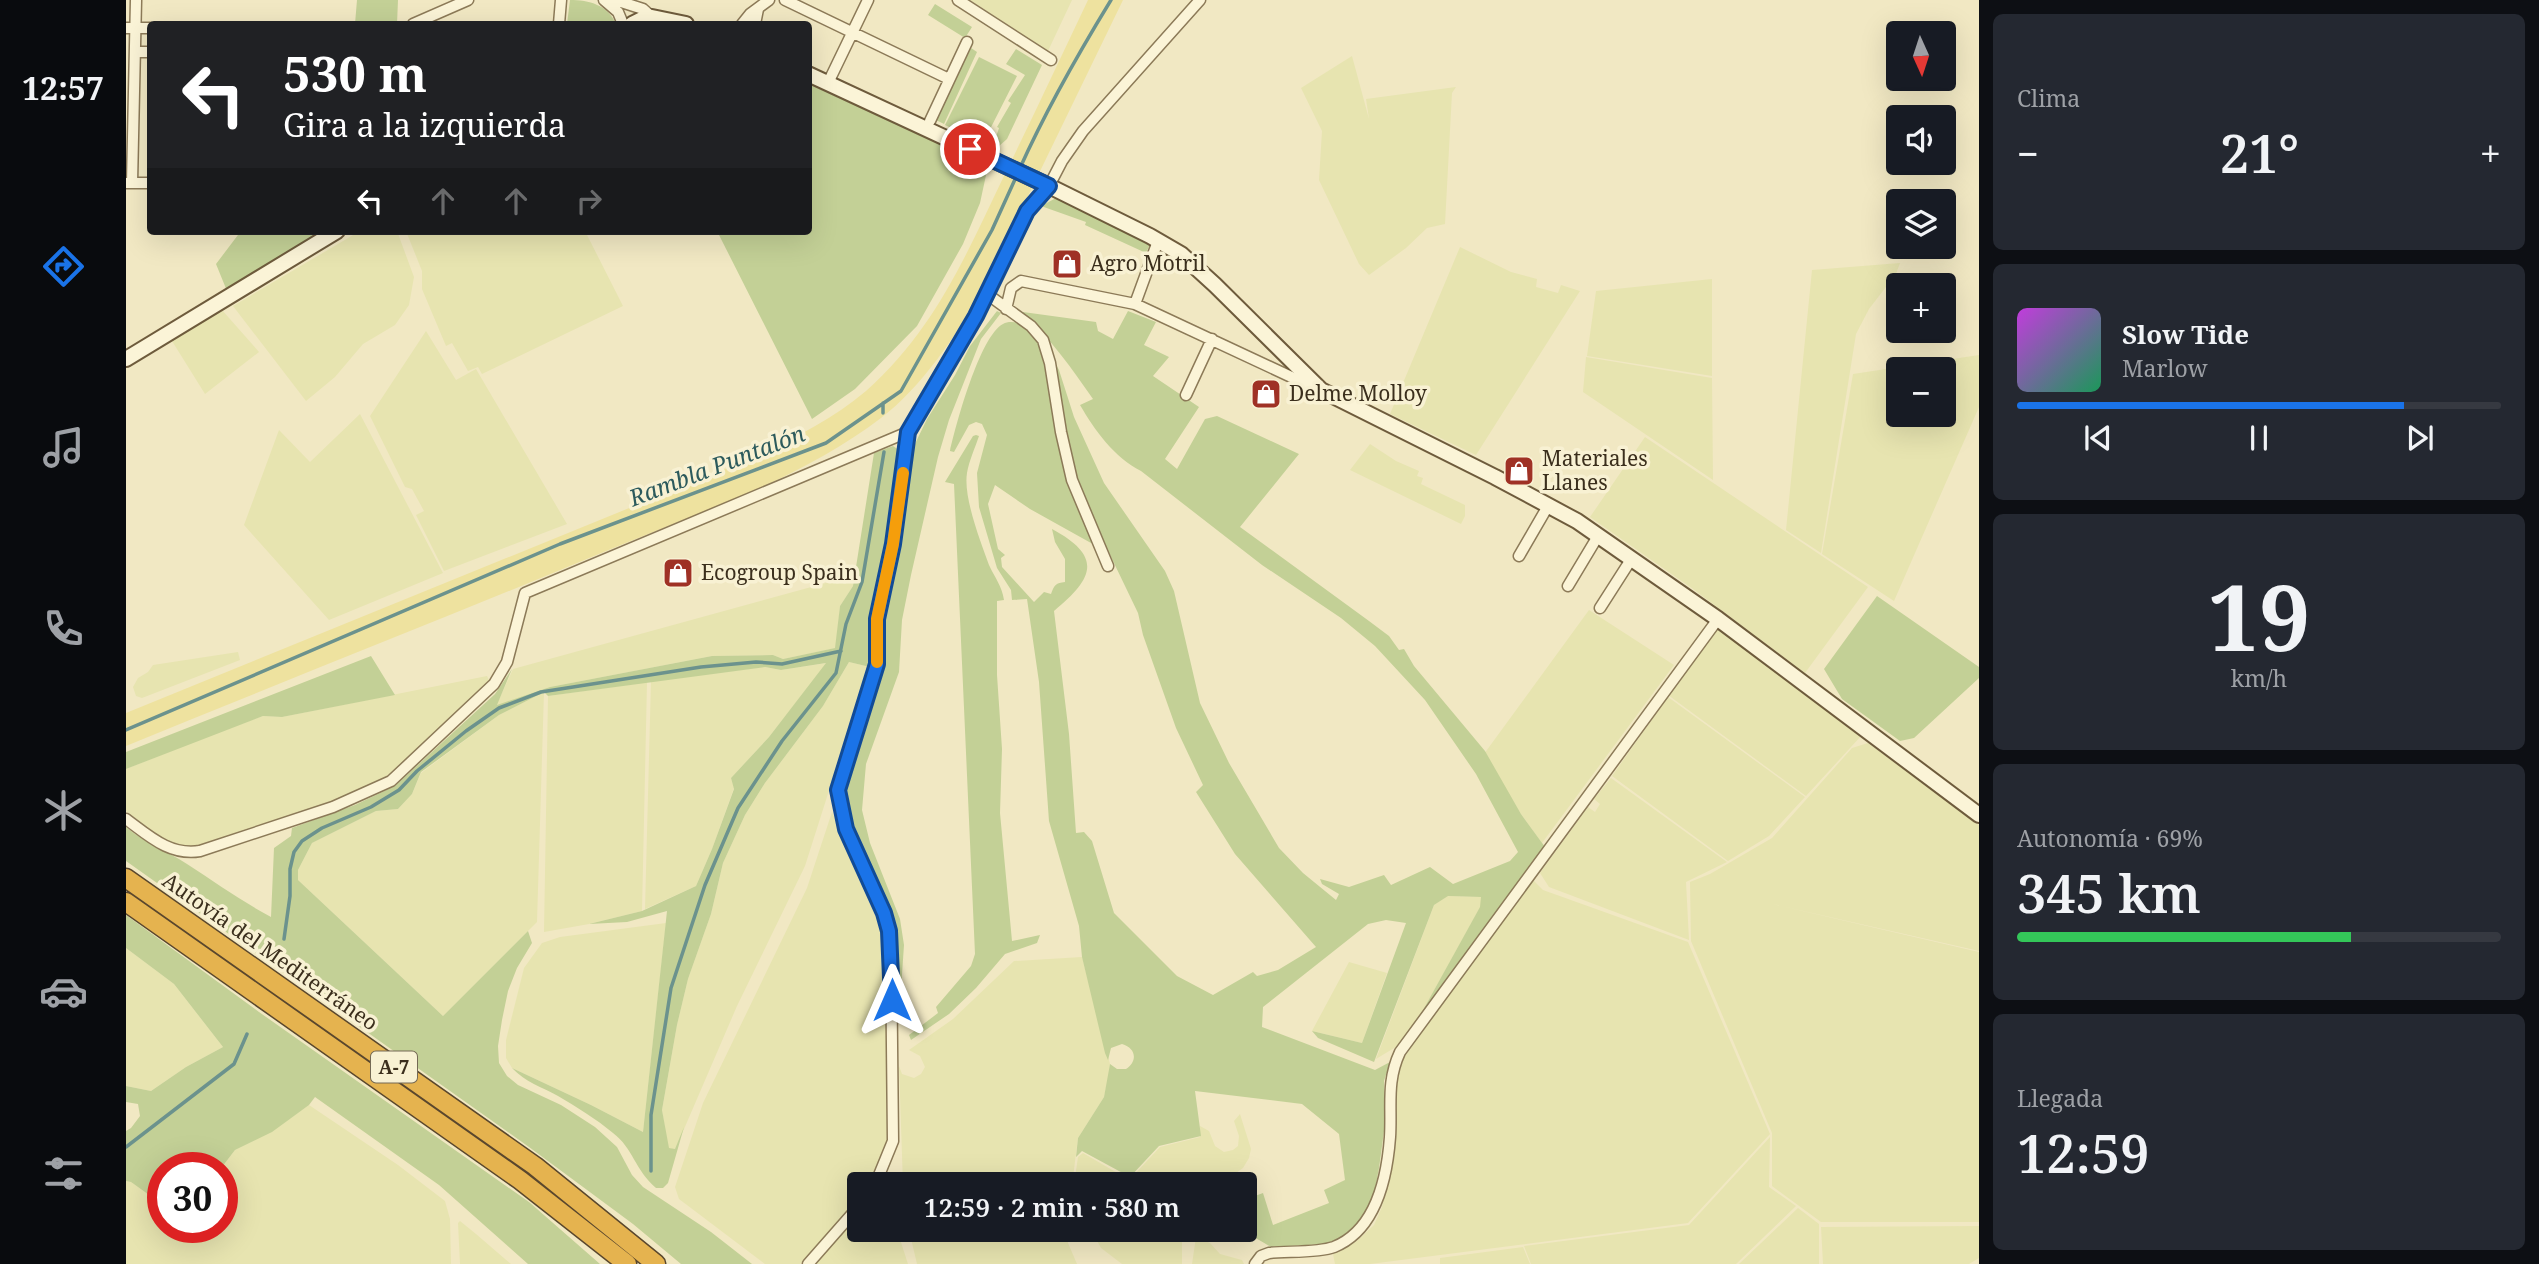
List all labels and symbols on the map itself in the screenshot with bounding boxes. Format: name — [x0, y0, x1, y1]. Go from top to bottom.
north arrow — [1886, 21, 1956, 91]
pin — [940, 119, 1000, 179]
shop icon: Agro Motril — [1050, 247, 1084, 281]
place label: Agro Motril — [1090, 249, 1206, 277]
shop icon: Delme Molloy — [1249, 377, 1283, 411]
place label: Delme Molloy — [1289, 379, 1427, 407]
water label: Rambla Puntalón — [623, 417, 809, 514]
place label: Materiales Llanes — [1542, 444, 1648, 496]
shop icon: Materiales Llanes — [1502, 454, 1536, 488]
shop icon: Ecogroup Spain — [661, 556, 695, 590]
place label: Ecogroup Spain — [701, 558, 858, 586]
street label: Autovía del Mediterráneo — [157, 866, 384, 1036]
position arrow — [855, 963, 929, 1037]
road number: A-7 — [371, 1051, 417, 1082]
speed limit sign: 30 — [147, 1152, 238, 1243]

